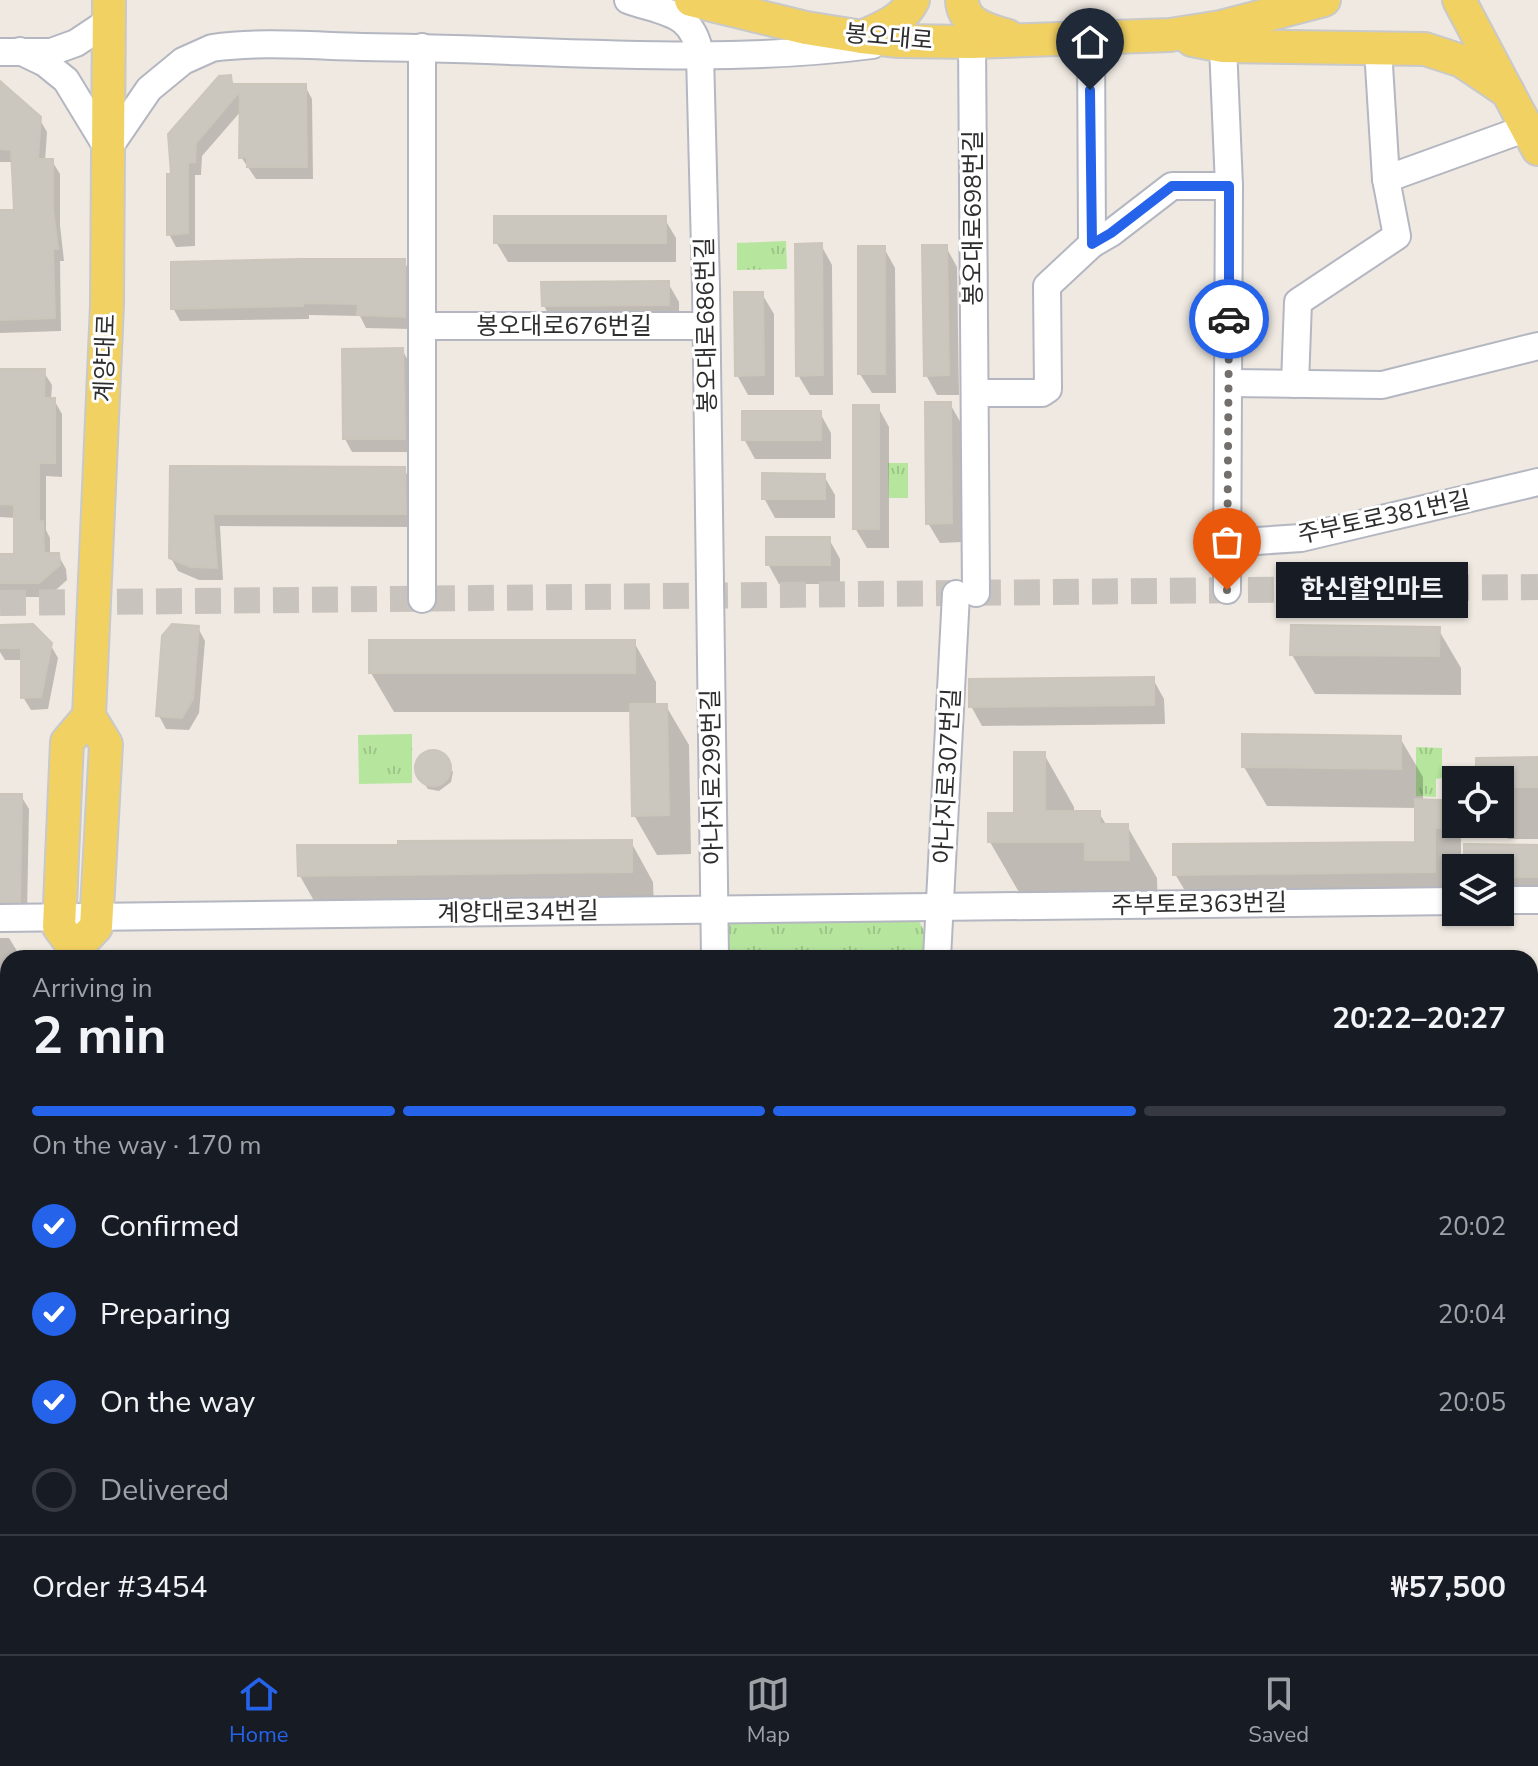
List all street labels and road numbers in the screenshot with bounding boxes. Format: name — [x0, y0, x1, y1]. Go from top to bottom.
street label: 봉오대로 — [844, 17, 934, 57]
street label: 봉오대로698번길 — [957, 130, 989, 306]
street label: 봉오대로686번길 — [688, 237, 724, 413]
street label: 봉오대로676번길 — [476, 310, 652, 342]
street label: 계양대로 — [87, 313, 123, 403]
street label: 주부토로381번길 — [1295, 483, 1473, 551]
street label: 아나지로307번길 — [926, 687, 968, 865]
street label: 아나지로299번길 — [694, 689, 730, 865]
street label: 주부토로363번길 — [1111, 886, 1287, 922]
street label: 계양대로34번길 — [437, 895, 599, 929]

